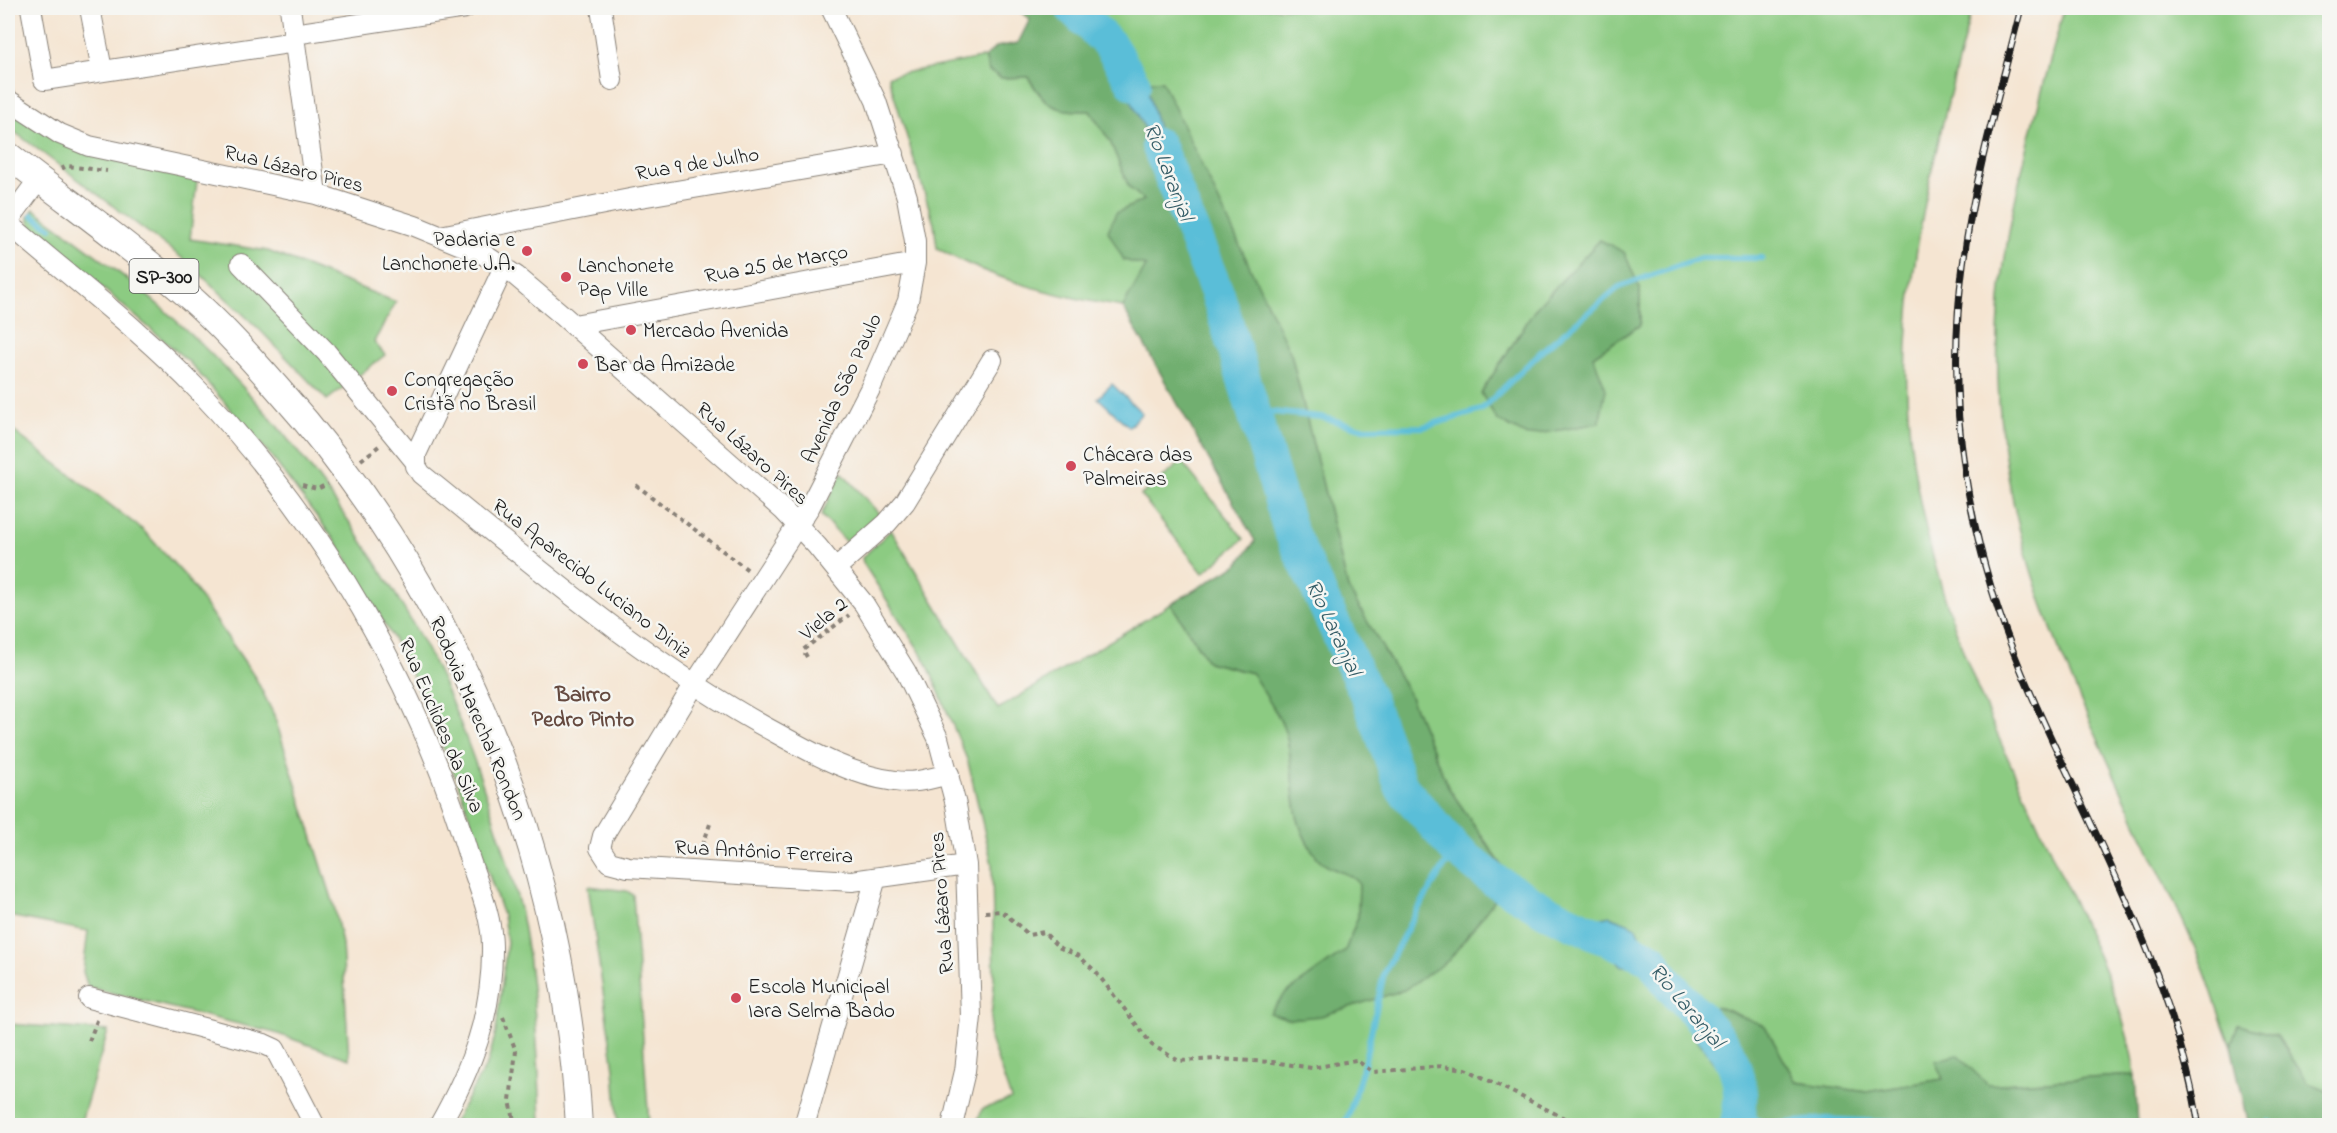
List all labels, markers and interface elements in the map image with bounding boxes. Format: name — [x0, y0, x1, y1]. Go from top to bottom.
water label: Rio Laranjal — [1134, 118, 1201, 228]
street label: Rua Lázaro Pires — [221, 138, 366, 202]
street label: Rua 9 de Julho — [633, 140, 761, 190]
place label: Padaria e Lanchonete J.A. — [382, 226, 516, 280]
street label: Rua 25 de Março — [702, 238, 851, 292]
marker: Padaria e Lanchonete J.A. — [520, 244, 534, 258]
place label: Lanchonete Pap Ville — [578, 252, 674, 306]
road number: SP-300 — [130, 259, 198, 293]
marker: Lanchonete Pap Ville — [559, 270, 573, 284]
street label: Avenida São Paulo — [795, 309, 891, 469]
place label: Mercado Avenida — [643, 317, 789, 347]
marker: Mercado Avenida — [624, 323, 638, 337]
place label: Bar da Amizade — [594, 351, 736, 381]
marker: Bar da Amizade — [576, 357, 590, 371]
place label: Congregação Cristã no Brasil — [404, 366, 536, 420]
marker: Congregação Cristã no Brasil — [385, 384, 399, 398]
street label: Rua Lázaro Pires — [689, 396, 815, 513]
place label: Chácara das Palmeiras — [1083, 441, 1193, 495]
marker: Chácara das Palmeiras — [1064, 459, 1078, 473]
street label: Rua Aparecido Luciano Diniz — [485, 492, 697, 667]
water label: Rio Laranjal — [1296, 575, 1369, 684]
street label: Viela 2 — [793, 590, 855, 649]
street label: Rodovia Marechal Rondon — [421, 612, 534, 825]
street label: Rua Euclides da Silva — [390, 634, 491, 818]
district label: Bairro Pedro Pinto — [532, 680, 634, 737]
street label: Rua Lázaro Pires — [923, 831, 963, 975]
street label: Rua Antônio Ferreira — [674, 833, 854, 873]
water label: Rio Laranjal — [1640, 957, 1732, 1058]
place label: Escola Municipal Iara Selma Bado — [748, 973, 895, 1027]
marker: Escola Municipal Iara Selma Bado — [729, 991, 743, 1005]

